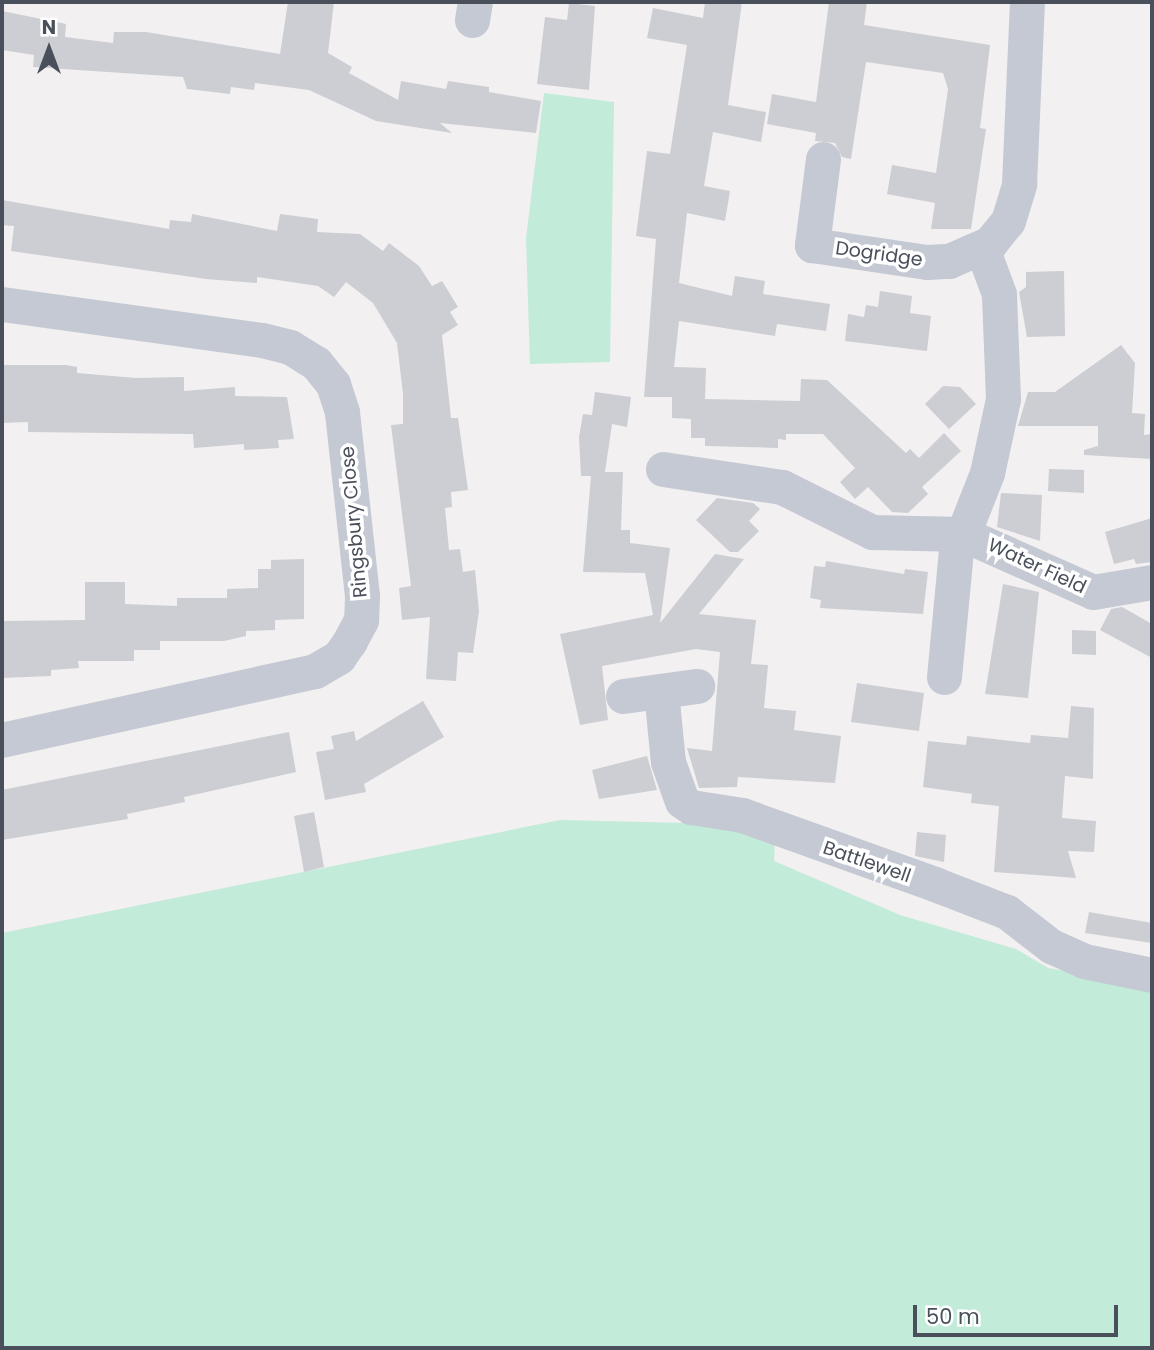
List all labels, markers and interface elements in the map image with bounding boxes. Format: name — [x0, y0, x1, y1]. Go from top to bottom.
north arrow — [14, 14, 84, 84]
text: N — [42, 14, 56, 41]
street label: Dogridge — [834, 237, 924, 271]
street label: Ringsbury Close — [336, 445, 372, 599]
street label: Water Field — [984, 533, 1090, 599]
street label: Battlewell — [820, 836, 914, 888]
scale bar — [916, 1290, 1121, 1334]
text: 50 m — [926, 1302, 980, 1331]

